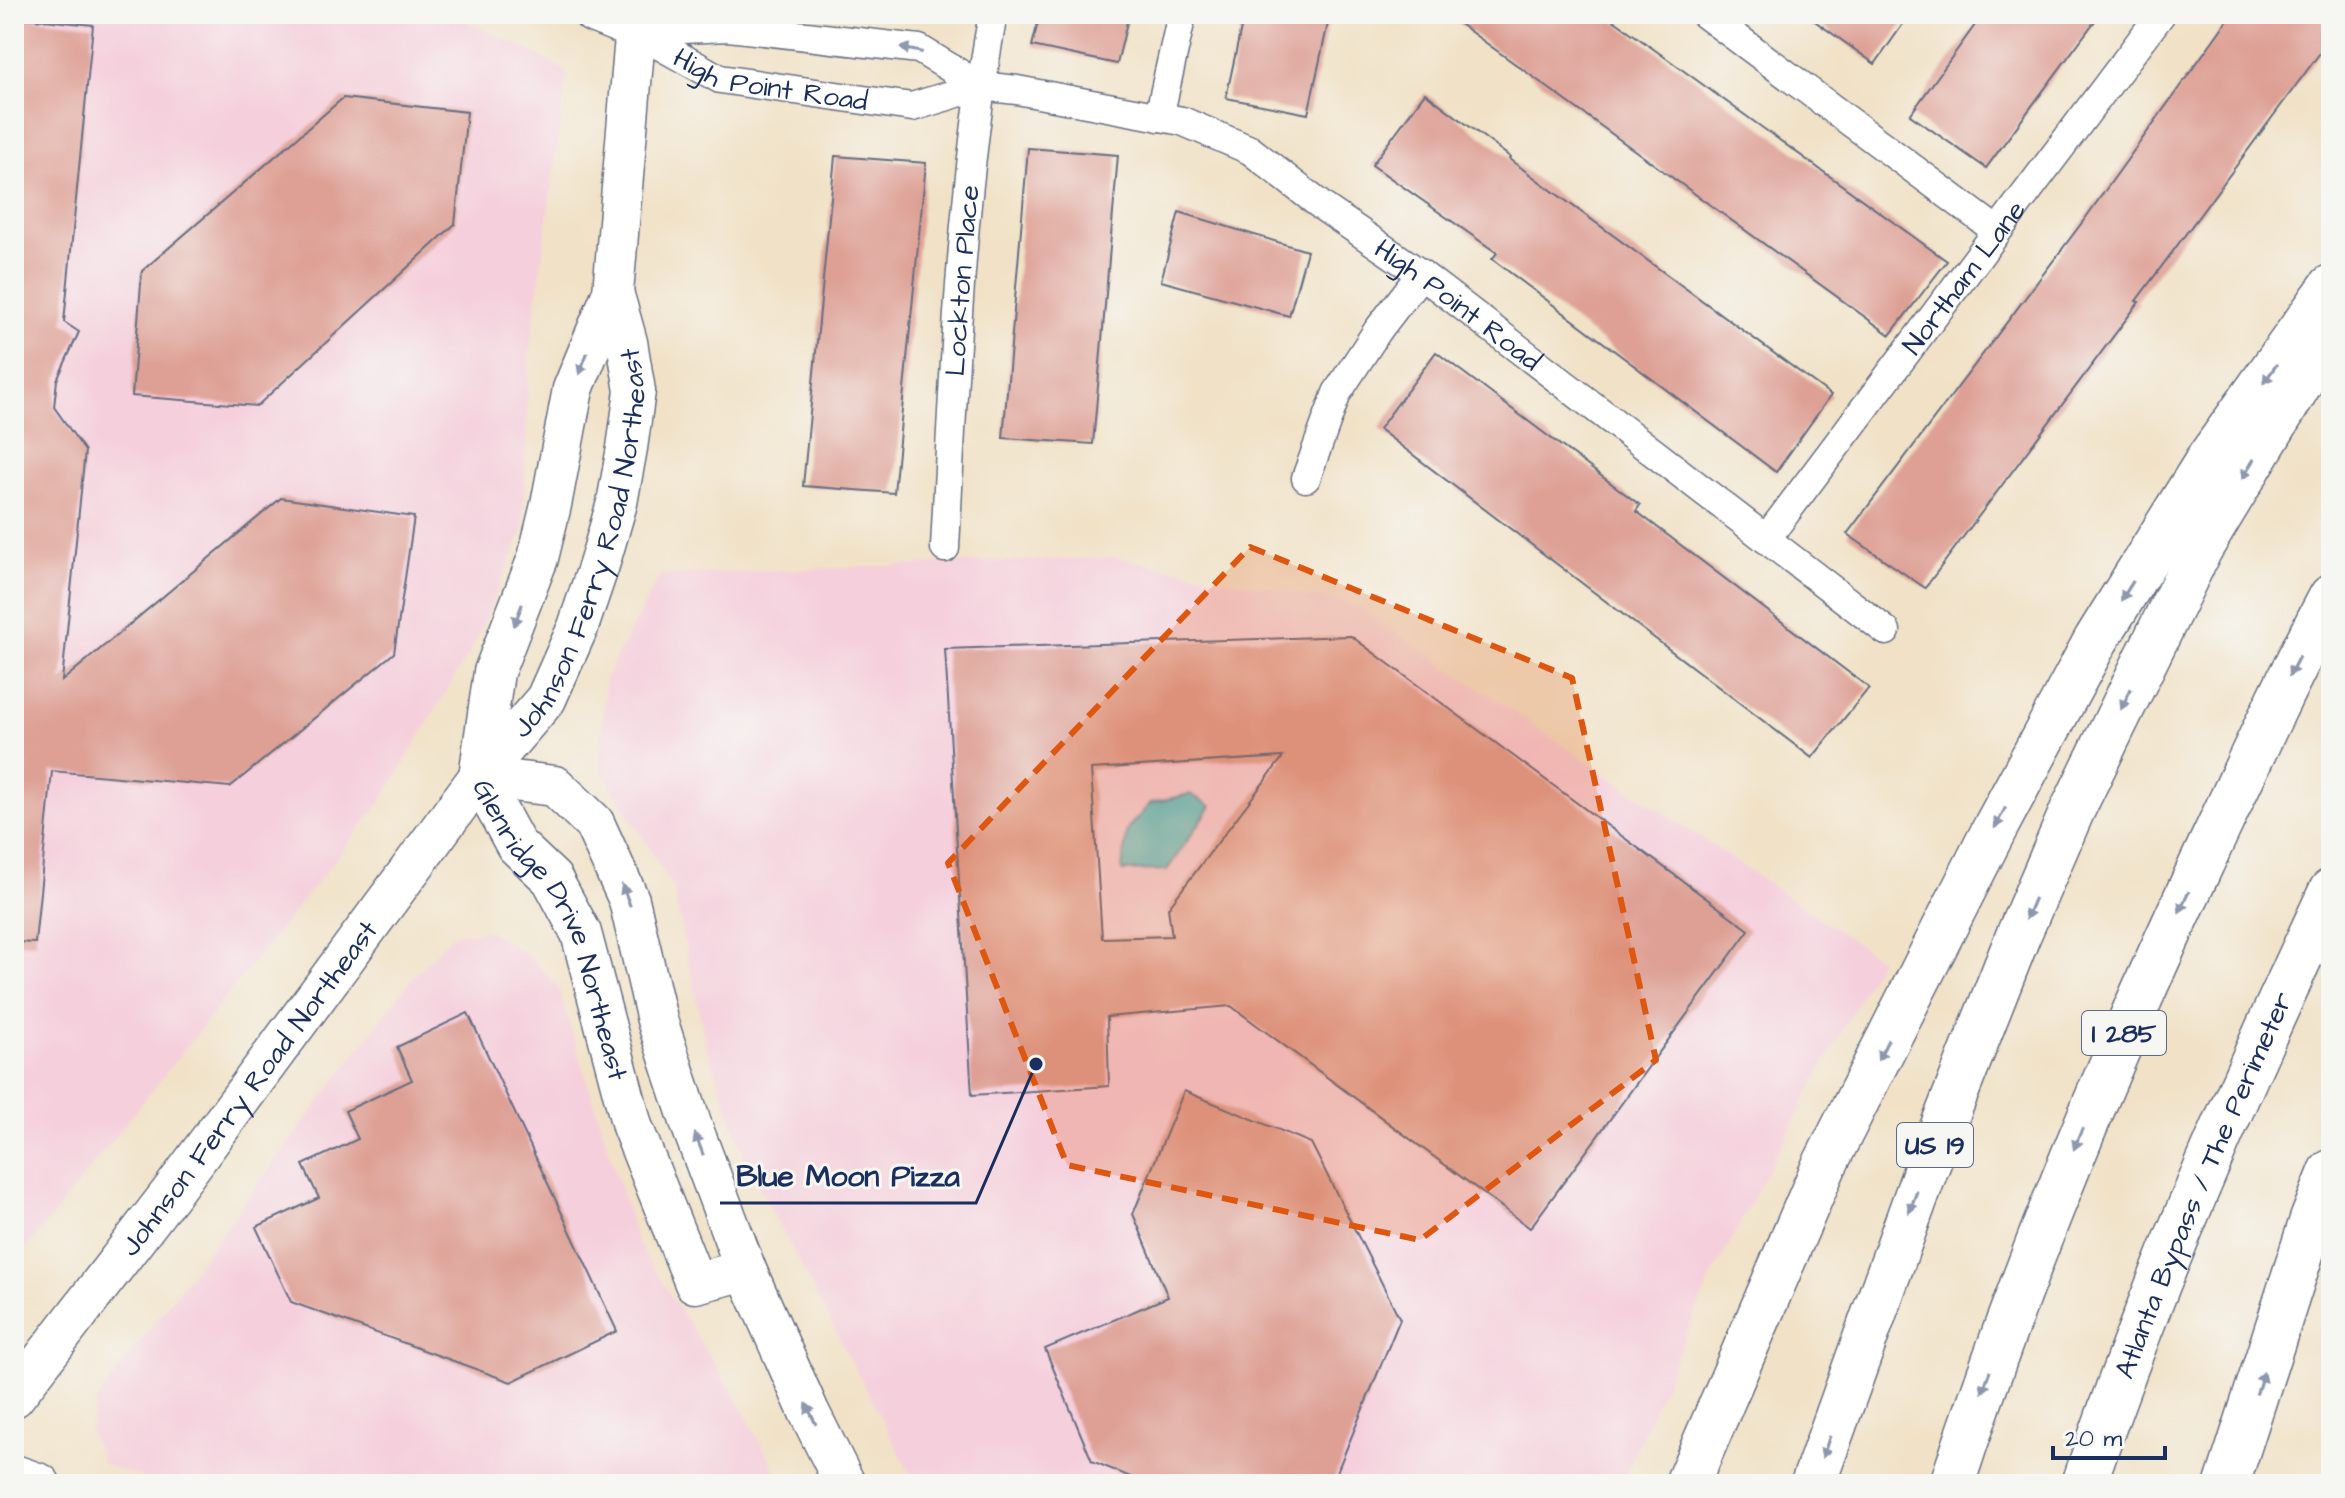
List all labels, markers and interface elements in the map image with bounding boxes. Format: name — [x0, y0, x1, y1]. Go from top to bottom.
street label: High Point Road — [666, 39, 870, 121]
one-way arrow — [899, 43, 924, 56]
street label: Lockton Place — [936, 183, 990, 377]
street label: Northam Lane — [1893, 193, 2035, 363]
street label: High Point Road — [1366, 230, 1549, 381]
street label: Johnson Ferry Road Northeast — [503, 345, 656, 747]
one-way arrow — [576, 352, 589, 376]
one-way arrow — [2263, 363, 2278, 384]
one-way arrow — [2241, 458, 2255, 480]
one-way arrow — [2121, 580, 2135, 602]
one-way arrow — [511, 603, 524, 627]
one-way arrow — [2288, 655, 2301, 678]
one-way arrow — [2119, 687, 2133, 710]
street label: Glenridge Drive Northeast — [463, 772, 637, 1085]
one-way arrow — [1994, 807, 2008, 829]
one-way arrow — [619, 883, 632, 907]
one-way arrow — [2177, 890, 2191, 913]
one-way arrow — [2023, 897, 2036, 920]
street label: Johnson Ferry Road Northeast — [111, 912, 388, 1265]
street label: Atlanta Bypass / The Perimeter — [2105, 986, 2303, 1384]
road number: I 285 — [2082, 1011, 2166, 1055]
one-way arrow — [1876, 1038, 1889, 1061]
road number: US 19 — [1897, 1123, 1973, 1167]
one-way arrow — [2071, 1127, 2084, 1151]
one-way arrow — [692, 1132, 705, 1156]
callout: Blue Moon Pizza — [720, 1149, 976, 1203]
text: Blue Moon Pizza — [736, 1156, 961, 1198]
one-way arrow — [1907, 1191, 1919, 1215]
one-way arrow — [1979, 1370, 1992, 1394]
one-way arrow — [2254, 1371, 2266, 1395]
one-way arrow — [804, 1402, 818, 1426]
scale bar — [2053, 1410, 2165, 1460]
text: 20 m — [2065, 1422, 2122, 1456]
one-way arrow — [1819, 1435, 1831, 1459]

